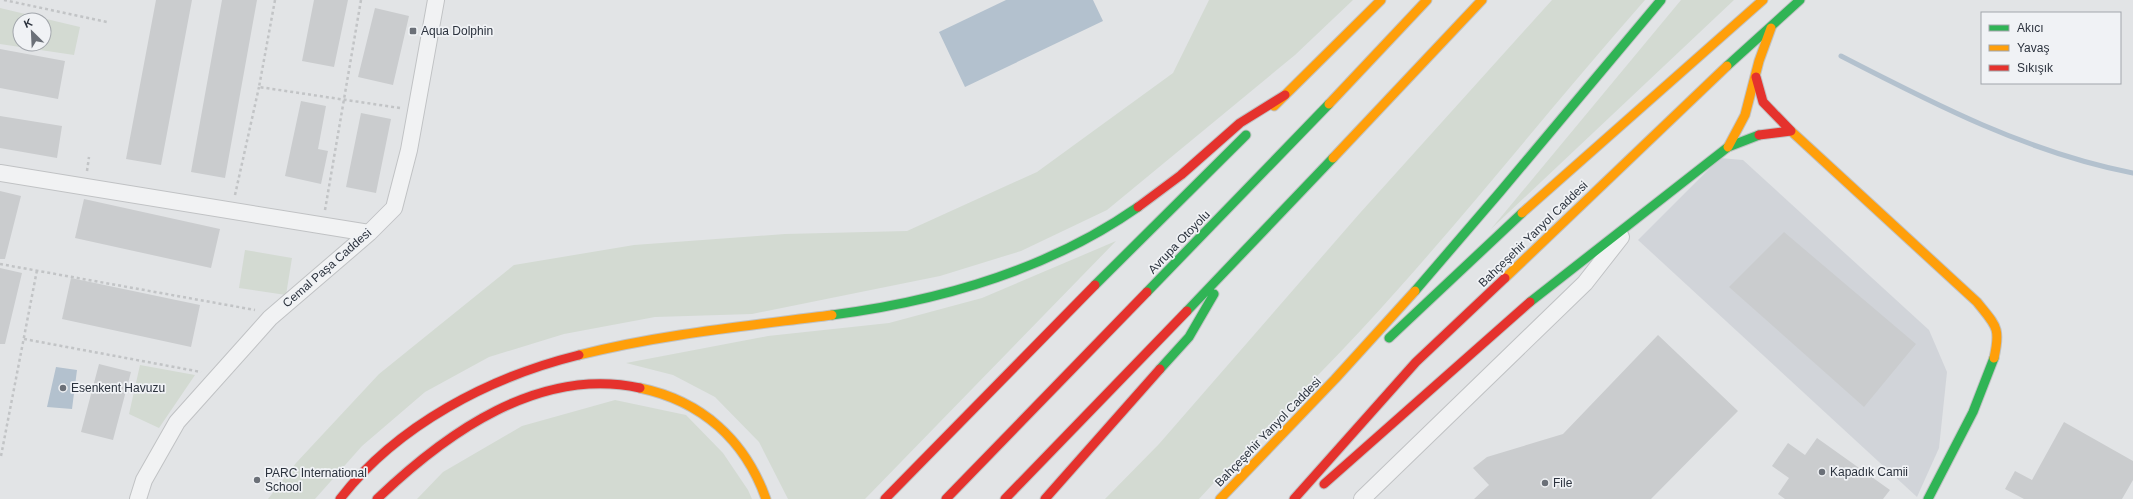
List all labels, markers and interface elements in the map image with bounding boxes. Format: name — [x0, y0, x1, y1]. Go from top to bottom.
north arrow — [12, 12, 52, 52]
legend — [1981, 12, 2121, 84]
text: K — [22, 16, 34, 30]
text: Akıcı — [2017, 21, 2044, 35]
place label: Aqua Dolphin — [421, 24, 493, 38]
marker: Aqua Dolphin — [408, 26, 418, 36]
text: Yavaş — [2017, 41, 2049, 55]
text: Sıkışık — [2017, 61, 2054, 75]
street label: Bahçeşehir Yanyol Caddesi — [1476, 178, 1590, 290]
street label: Avrupa Otoyolu — [1145, 207, 1213, 277]
street label: Cemal Paşa Caddesi — [280, 226, 374, 310]
street label: Bahçeşehir Yanyol Caddesi — [1212, 375, 1324, 489]
place label: Esenkent Havuzu — [71, 381, 165, 395]
marker: Esenkent Havuzu — [58, 383, 68, 393]
place label: Kapadık Camii — [1830, 465, 1908, 479]
place label: PARC International School — [265, 466, 367, 494]
marker: Kapadık Camii — [1817, 467, 1827, 477]
marker: PARC International School — [252, 475, 262, 485]
place label: File — [1553, 476, 1573, 490]
marker: File — [1540, 478, 1550, 488]

